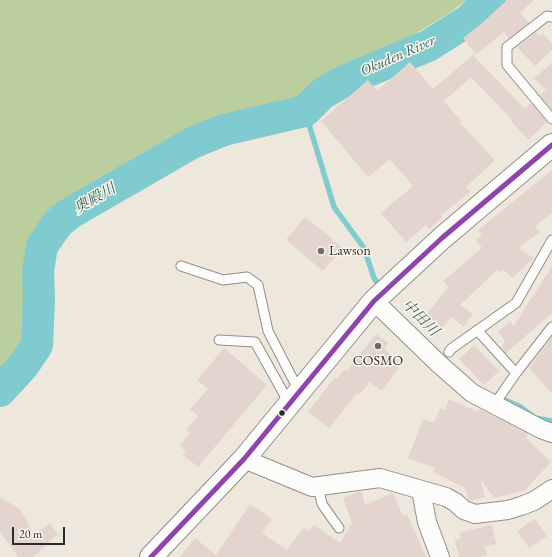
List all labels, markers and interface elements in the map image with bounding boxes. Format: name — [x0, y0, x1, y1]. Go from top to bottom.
water label: Okuden River — [358, 32, 438, 80]
water label: 奥殿川 — [71, 180, 119, 218]
place label: Lawson — [329, 243, 371, 259]
marker: Lawson — [316, 246, 326, 256]
water label: 中田川 — [398, 296, 442, 340]
marker: COSMO — [373, 341, 383, 351]
place label: COSMO — [353, 353, 403, 369]
unlabelled marker — [277, 408, 287, 418]
scale bar — [14, 519, 67, 545]
text: 20 m — [19, 526, 42, 542]

